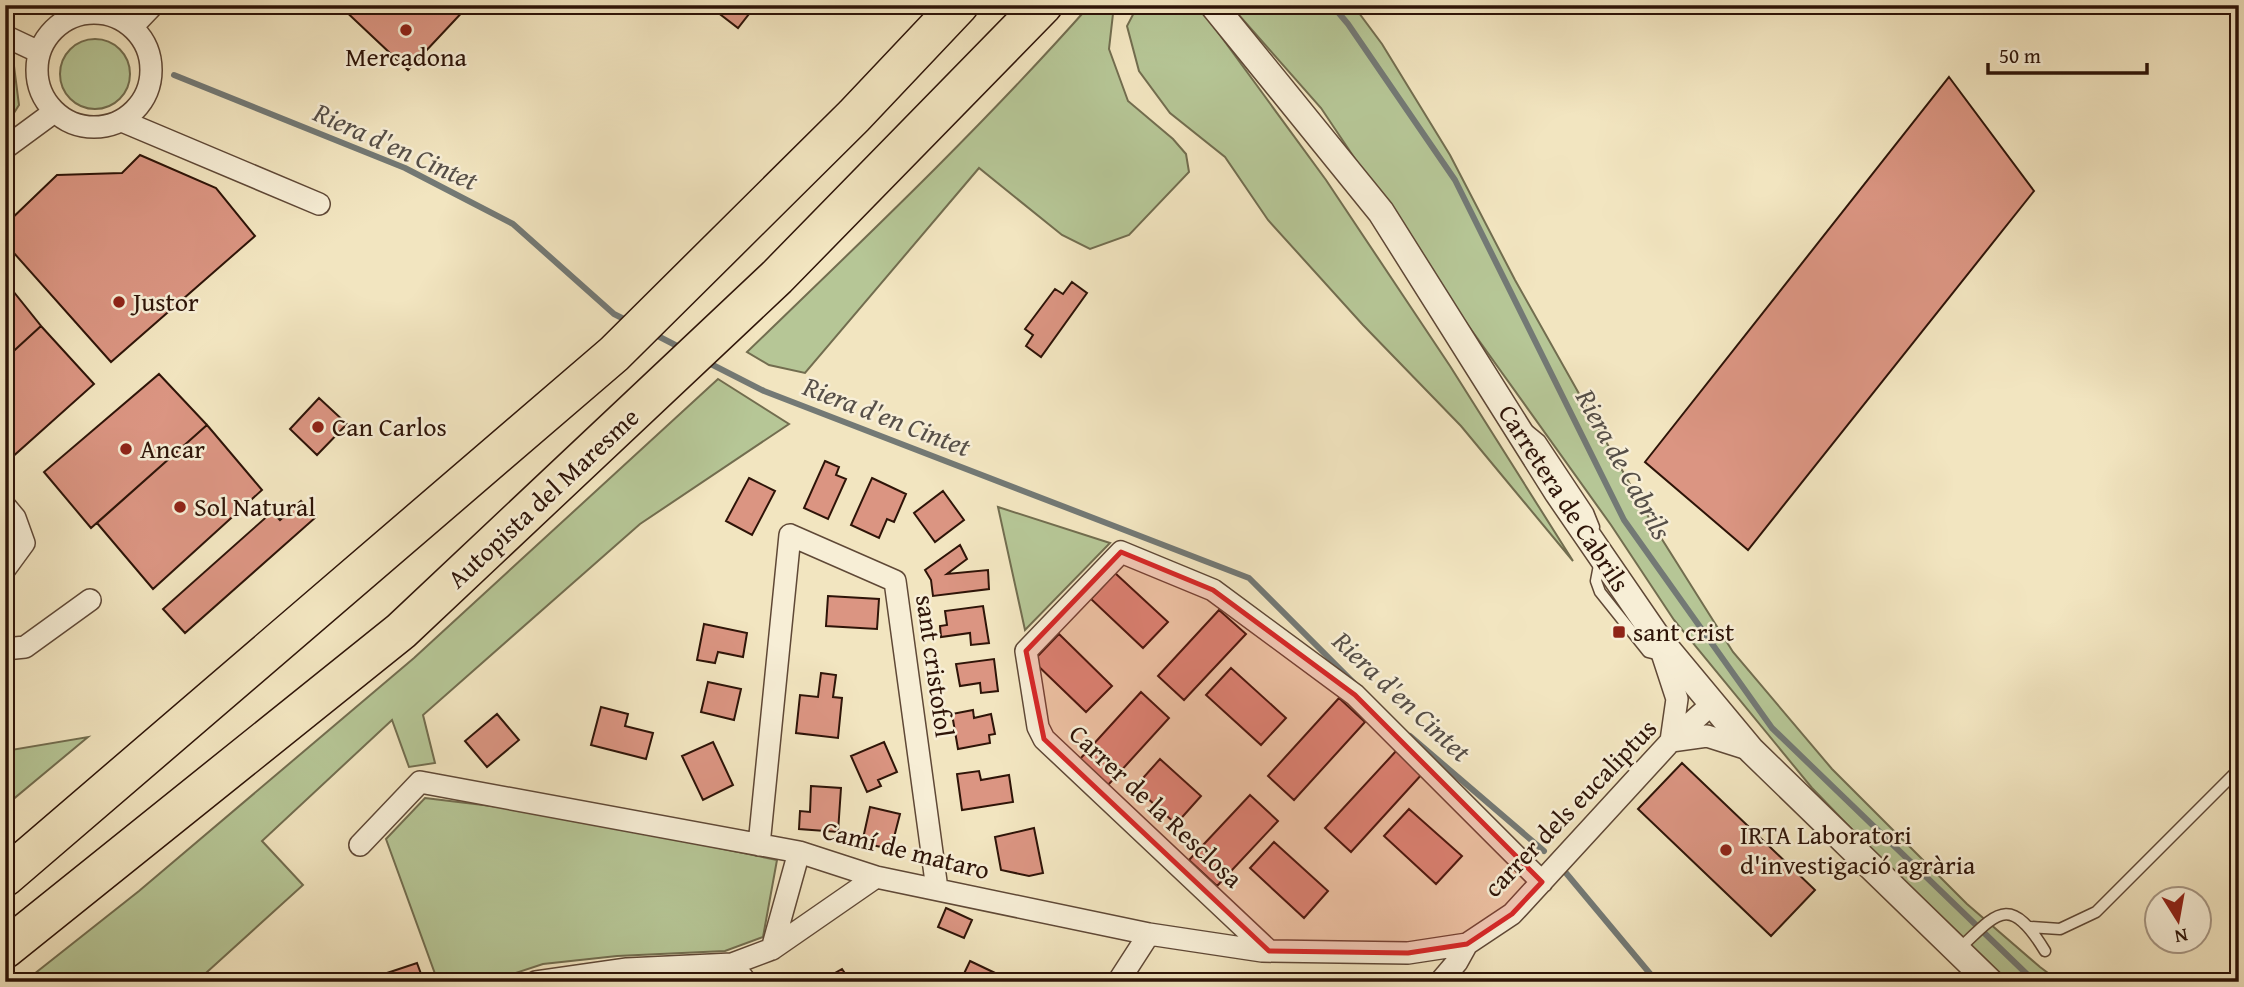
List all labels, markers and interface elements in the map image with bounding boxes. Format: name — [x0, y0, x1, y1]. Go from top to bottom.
marker: Mercadona — [398, 22, 414, 38]
scale bar — [1988, 32, 2148, 76]
place label: Mercadona — [345, 37, 468, 76]
text: 50 m — [1999, 40, 2041, 71]
water label: Riera d'en Cintet — [306, 91, 486, 201]
place label: Justor — [130, 282, 199, 321]
marker: Justor — [111, 294, 127, 310]
water label: Riera d'en Cintet — [797, 364, 978, 467]
water label: Riera de Cabrils — [1566, 380, 1683, 547]
street label: Carretera de Cabrils — [1489, 396, 1640, 599]
street label: Autopista del Maresme — [438, 398, 647, 597]
place label: Can Carlos — [332, 407, 447, 446]
marker: Can Carlos — [310, 419, 326, 435]
place label: Ancar — [140, 429, 205, 468]
marker: Ancar — [118, 441, 134, 457]
place label: Sol Natural — [194, 487, 316, 526]
marker: Sol Natural — [172, 499, 188, 515]
street label: sant cristofol — [906, 592, 965, 740]
place label: sant crist — [1633, 612, 1734, 651]
water label: Riera d'en Cintet — [1323, 620, 1482, 771]
marker: sant crist — [1611, 624, 1627, 640]
street label: carrer dels eucaliptus — [1474, 710, 1665, 906]
street label: Carrer de la Resclosa — [1061, 715, 1252, 897]
street label: Camí de mataro — [818, 810, 994, 889]
place label: IRTA Laboratori d'investigació agrària — [1740, 815, 1976, 884]
marker: IRTA Laboratori d'investigació agrària — [1718, 842, 1734, 858]
north arrow — [2142, 886, 2212, 956]
text: N — [2172, 922, 2190, 952]

